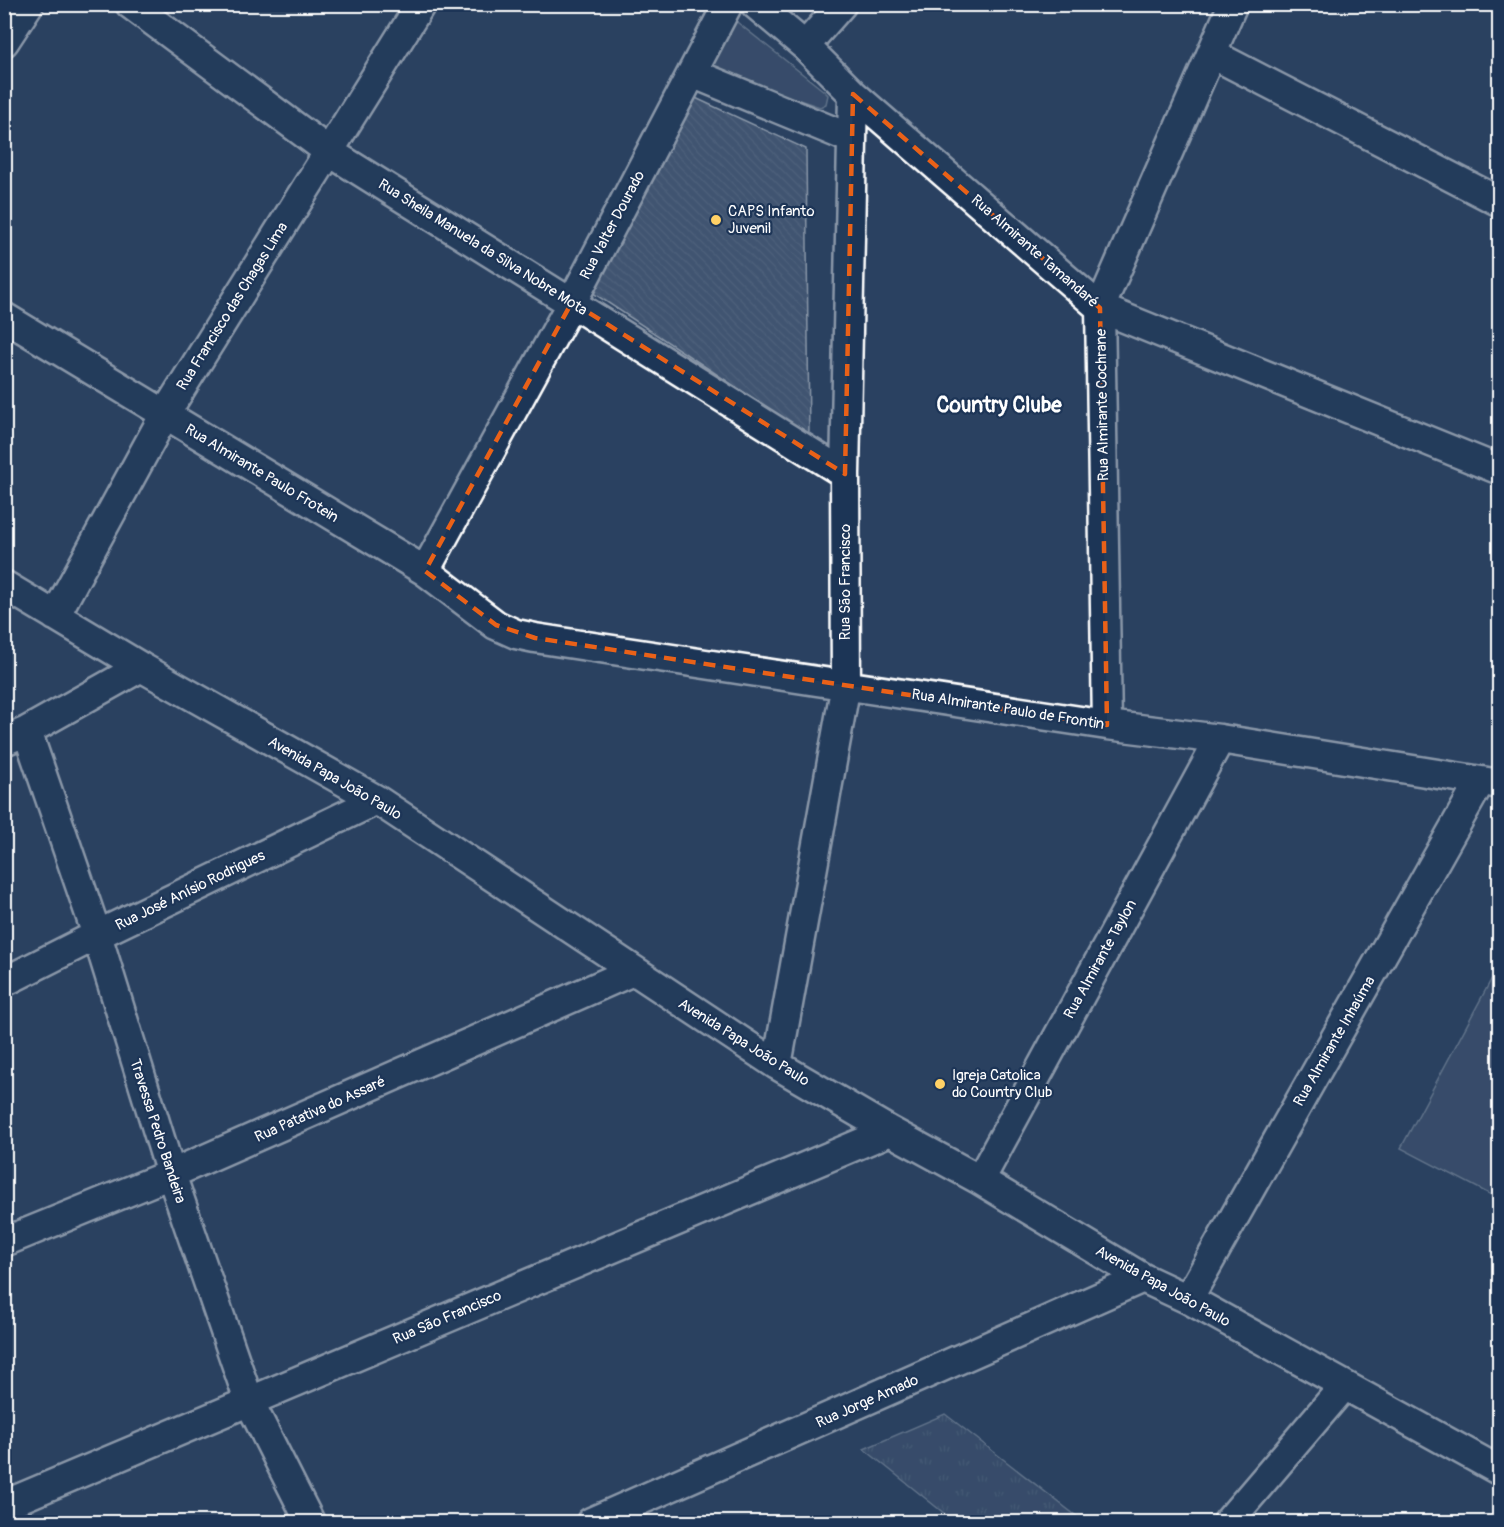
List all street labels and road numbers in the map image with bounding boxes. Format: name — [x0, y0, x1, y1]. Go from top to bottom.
street label: Rua Valter Dourado — [576, 168, 649, 283]
street label: Rua Sheila Manuela da Silva Nobre Mota — [375, 175, 591, 320]
street label: Rua Almirante Tamandaré — [967, 191, 1102, 312]
street label: Rua Francisco das Chagas Lima — [173, 219, 292, 394]
street label: Rua Almirante Cochrane — [1092, 328, 1113, 481]
street label: Rua Almirante Paulo Frotein — [181, 420, 342, 527]
street label: Rua São Francisco — [836, 524, 855, 640]
street label: Rua Almirante Paulo de Frontin — [910, 685, 1106, 734]
street label: Avenida Papa João Paulo — [265, 732, 405, 824]
street label: Rua José Anísio Rodrigues — [112, 846, 268, 935]
street label: Rua Almirante Taylon — [1060, 896, 1141, 1022]
street label: Rua Almirante Inhaúma — [1289, 973, 1380, 1110]
street label: Avenida Papa João Paulo — [675, 994, 813, 1091]
street label: Travessa Pedro Bandeira — [125, 1057, 190, 1206]
street label: Rua Patativa do Assaré — [252, 1072, 389, 1147]
street label: Avenida Papa João Paulo — [1092, 1241, 1233, 1331]
street label: Rua São Francisco — [390, 1286, 504, 1349]
street label: Rua Jorge Amado — [813, 1370, 921, 1433]

